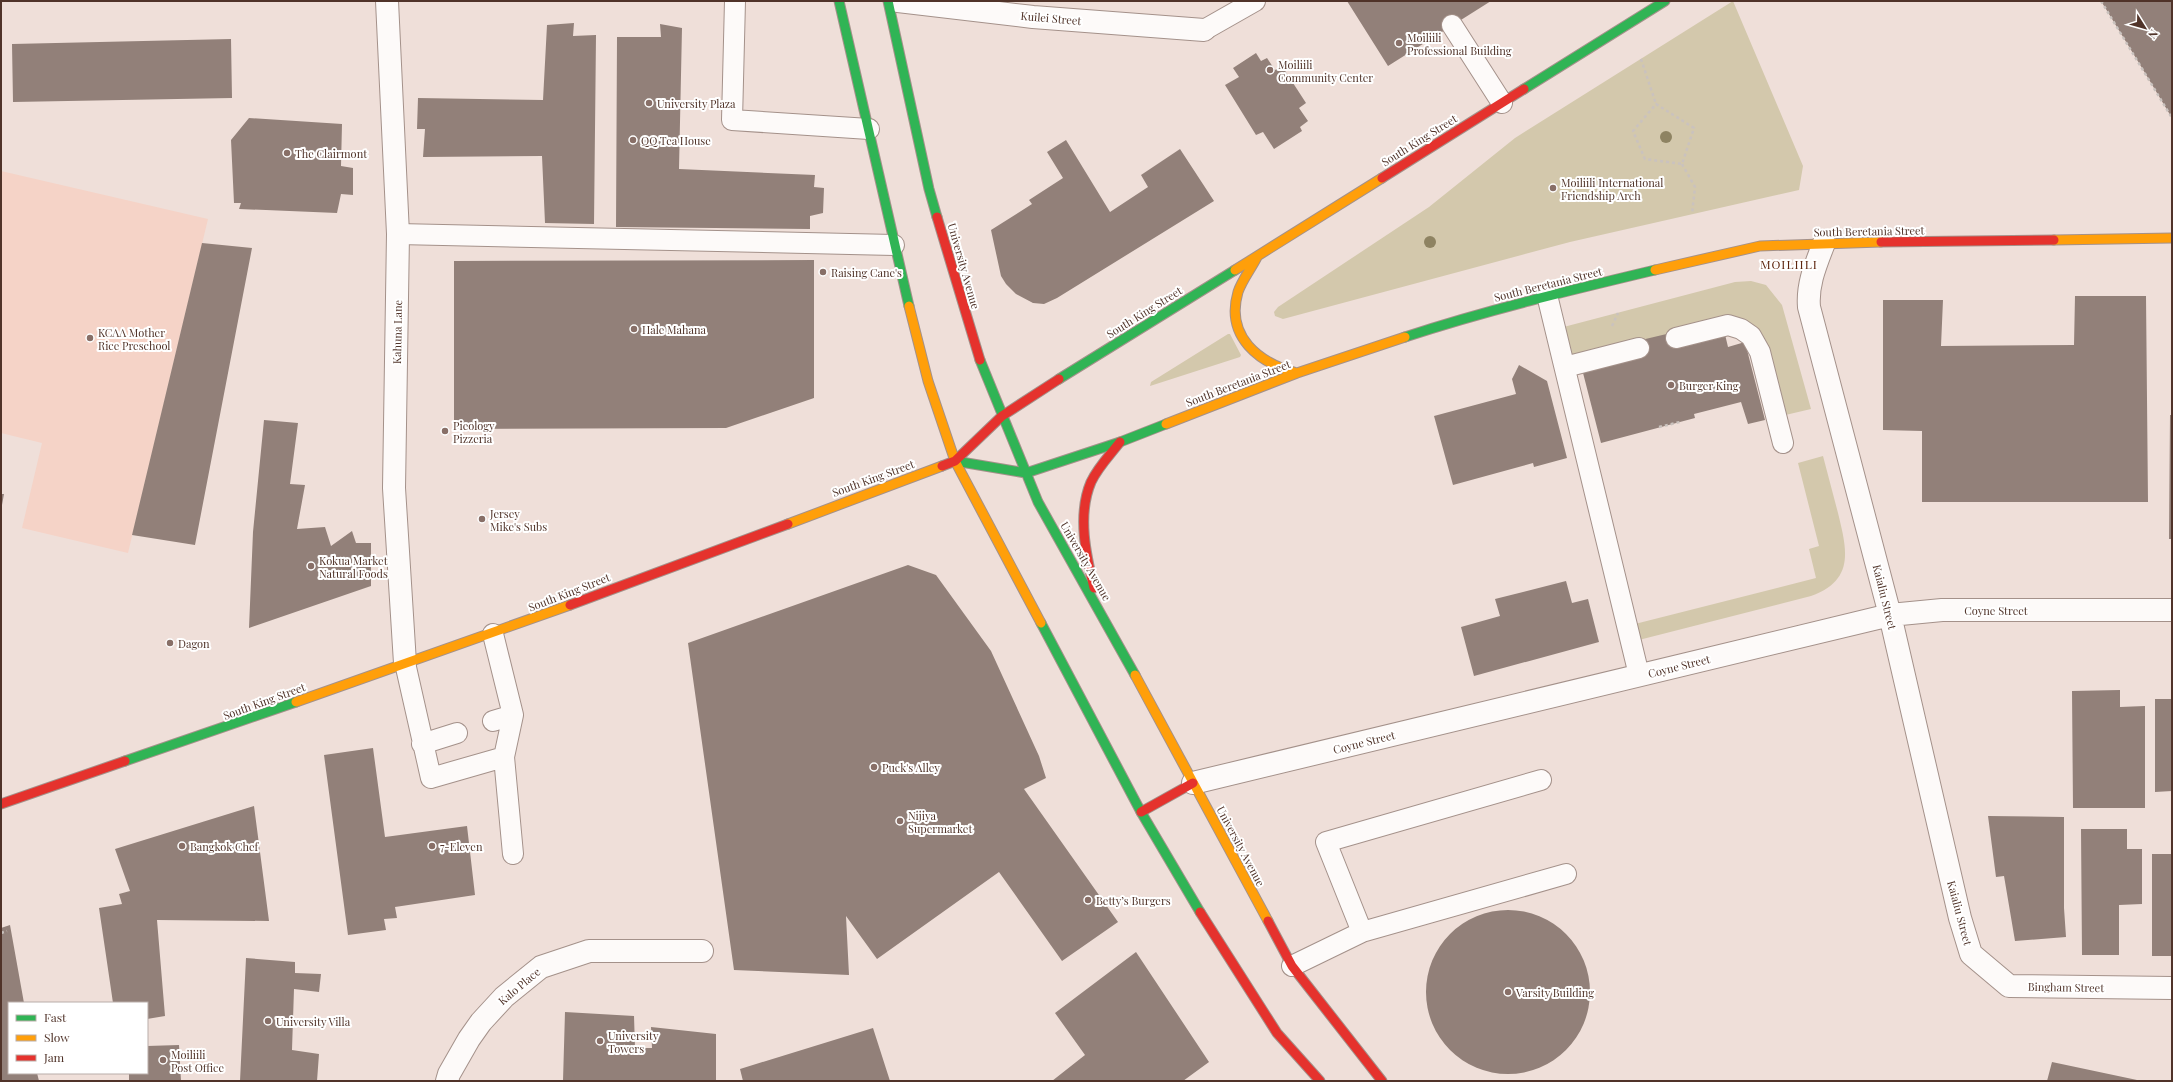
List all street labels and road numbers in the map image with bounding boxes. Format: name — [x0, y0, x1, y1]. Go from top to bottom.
street label: Kuilei Street — [1020, 8, 1082, 28]
street label: South King Street — [1378, 111, 1460, 169]
street label: University Avenue — [945, 221, 984, 311]
street label: South Beretania Street — [1813, 223, 1925, 239]
street label: South Beretania Street — [1492, 263, 1604, 305]
street label: South King Street — [1103, 283, 1185, 341]
street label: Kahuna Lane — [389, 299, 405, 364]
street label: South Beretania Street — [1184, 356, 1293, 410]
street label: South King Street — [830, 456, 916, 500]
street label: University Avenue — [1057, 519, 1115, 604]
street label: Kaialiu Street — [1870, 563, 1900, 631]
street label: South King Street — [526, 569, 612, 614]
street label: Coyne Street — [1964, 603, 2028, 618]
street label: Coyne Street — [1646, 651, 1712, 681]
street label: South King Street — [221, 679, 307, 723]
street label: Coyne Street — [1331, 727, 1397, 757]
street label: University Avenue — [1214, 803, 1269, 889]
street label: Kaialiu Street — [1944, 879, 1976, 947]
street label: Kalo Place — [495, 964, 543, 1008]
street label: Bingham Street — [2028, 979, 2104, 995]

